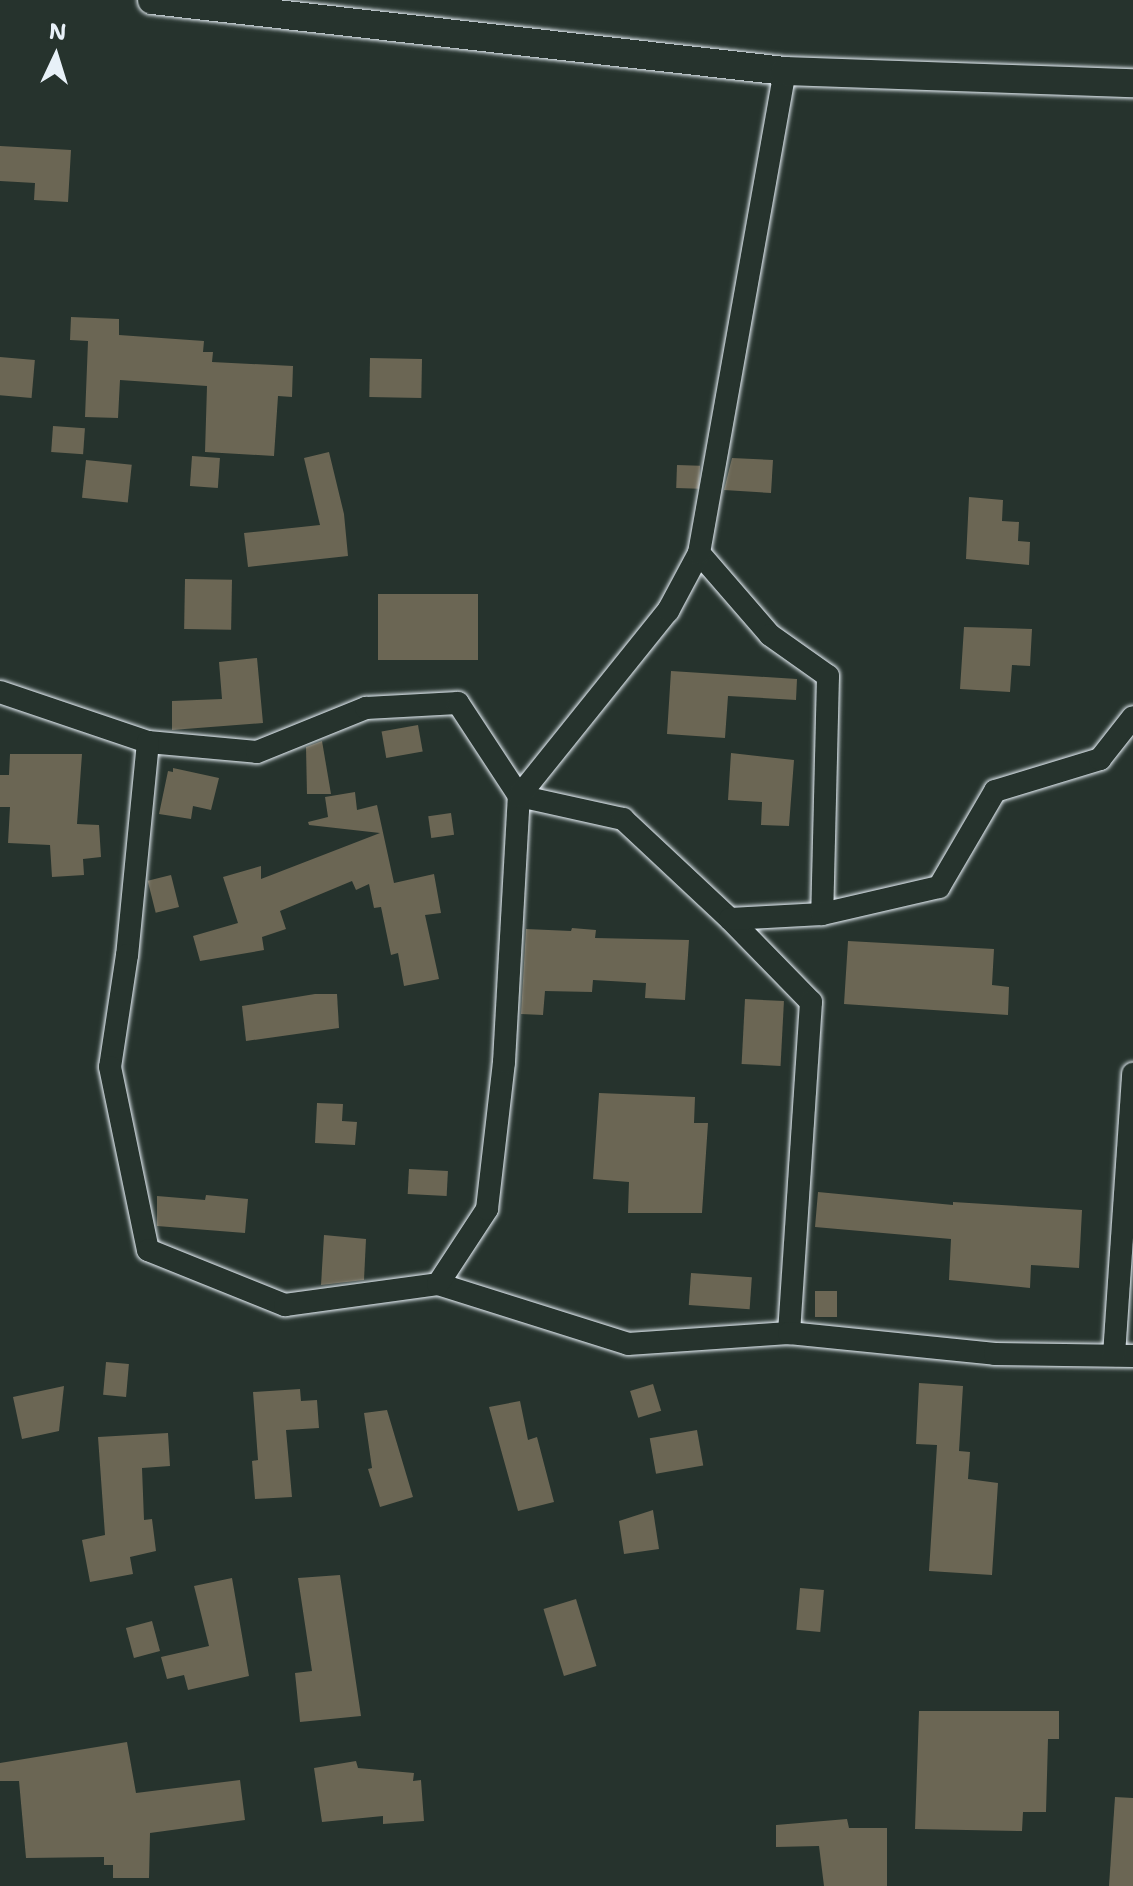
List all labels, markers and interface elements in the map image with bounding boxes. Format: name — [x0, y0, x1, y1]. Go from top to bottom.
north arrow — [16, 16, 96, 96]
text: N — [48, 16, 67, 47]

